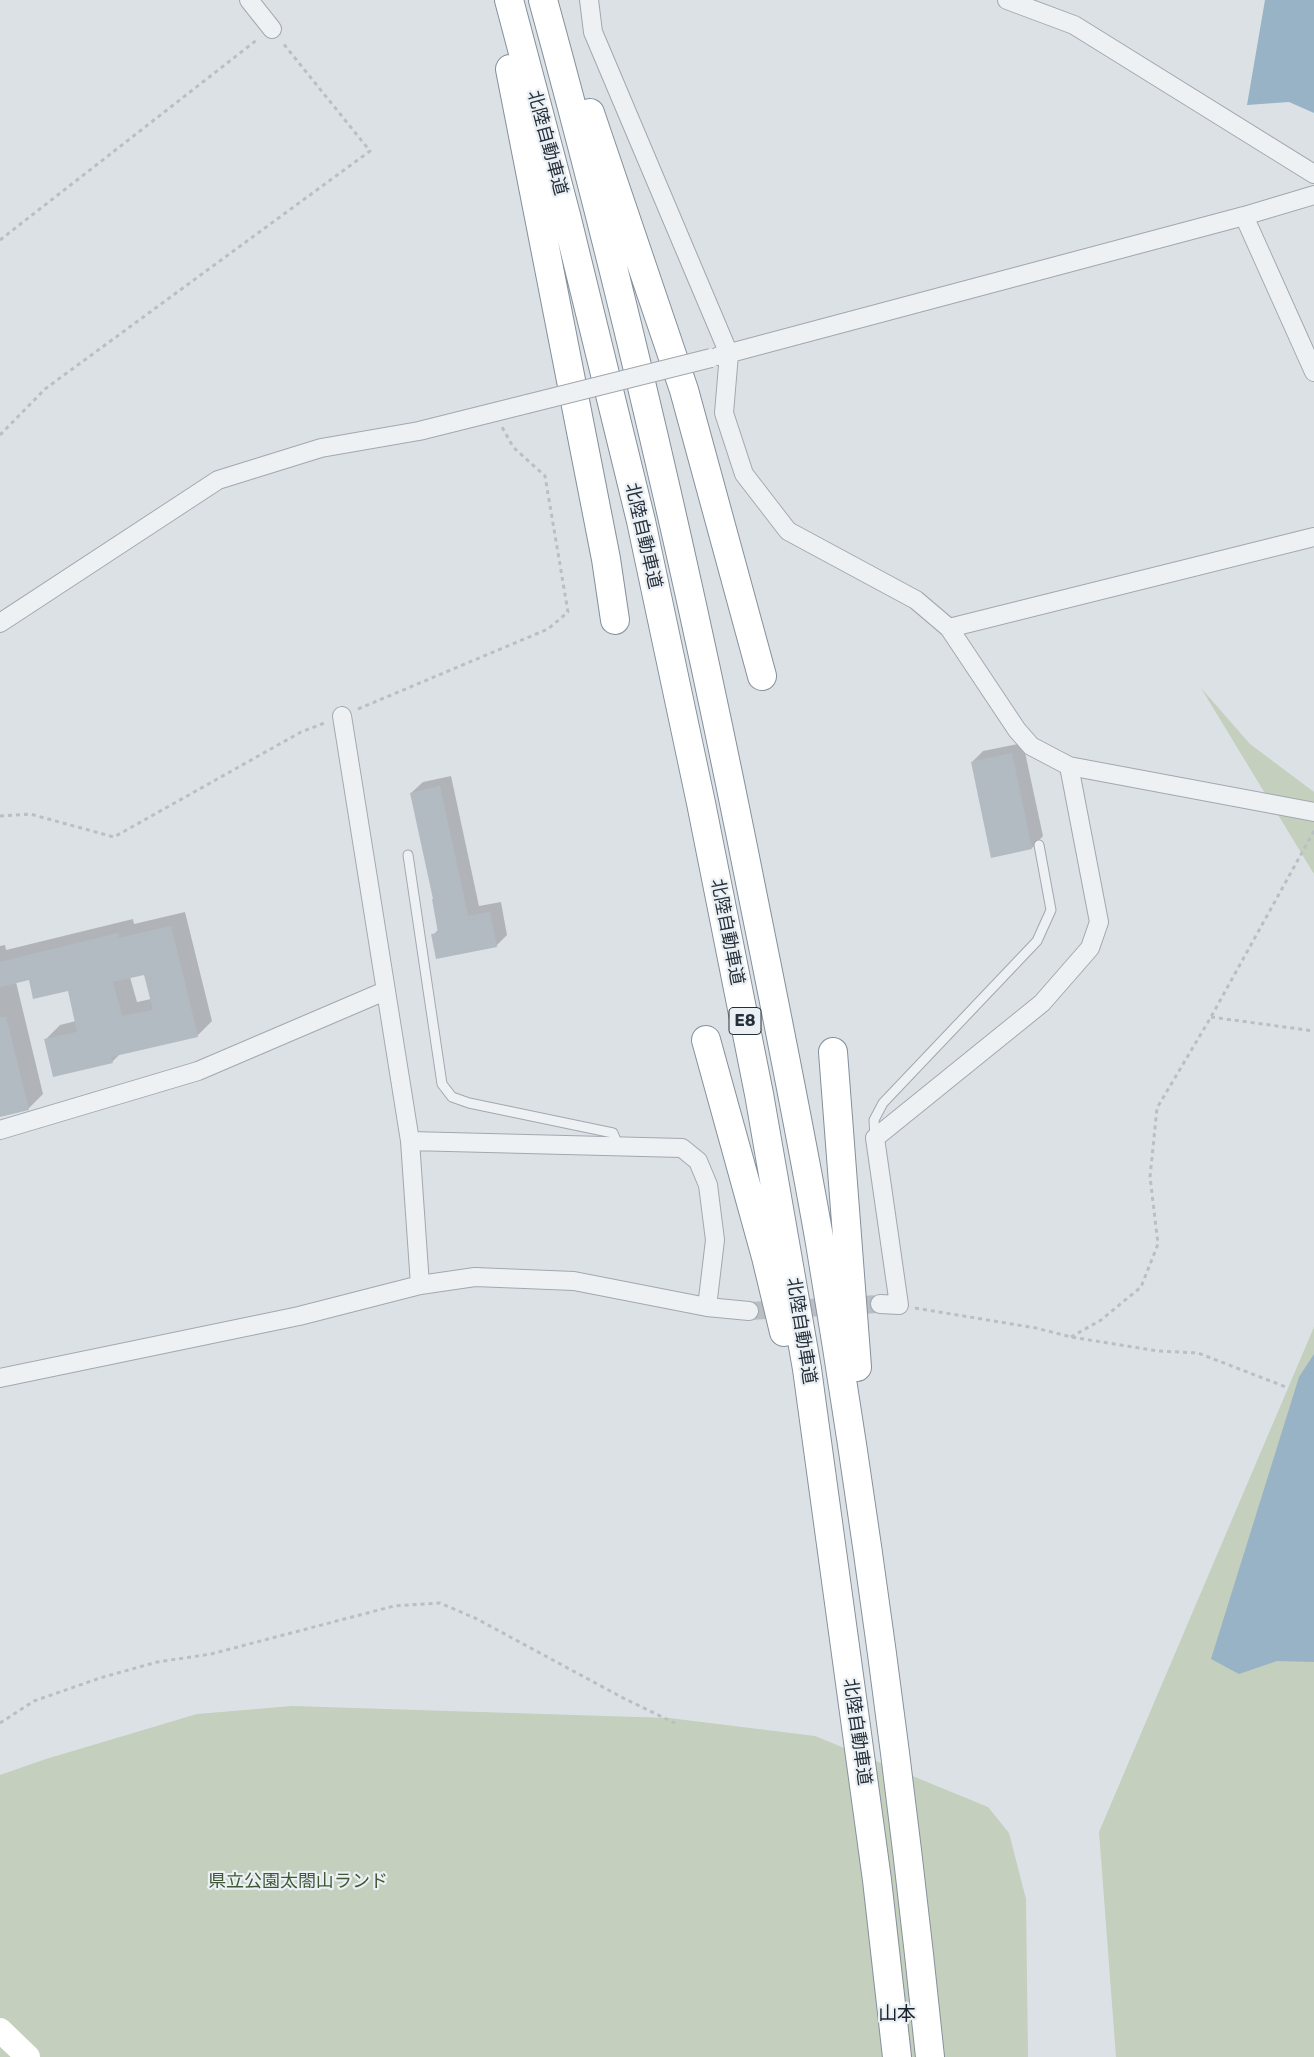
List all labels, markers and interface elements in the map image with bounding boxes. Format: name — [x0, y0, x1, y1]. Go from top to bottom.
street label: 北陸自動車道 — [523, 88, 571, 198]
street label: 北陸自動車道 — [620, 481, 666, 591]
street label: 北陸自動車道 — [706, 877, 748, 987]
road number: E8 — [729, 1008, 761, 1034]
street label: 北陸自動車道 — [782, 1276, 820, 1386]
street label: 北陸自動車道 — [839, 1677, 875, 1787]
park label: 県立公園太閤山ランド — [208, 1871, 388, 1893]
district label: 山本 — [878, 2004, 916, 2026]

